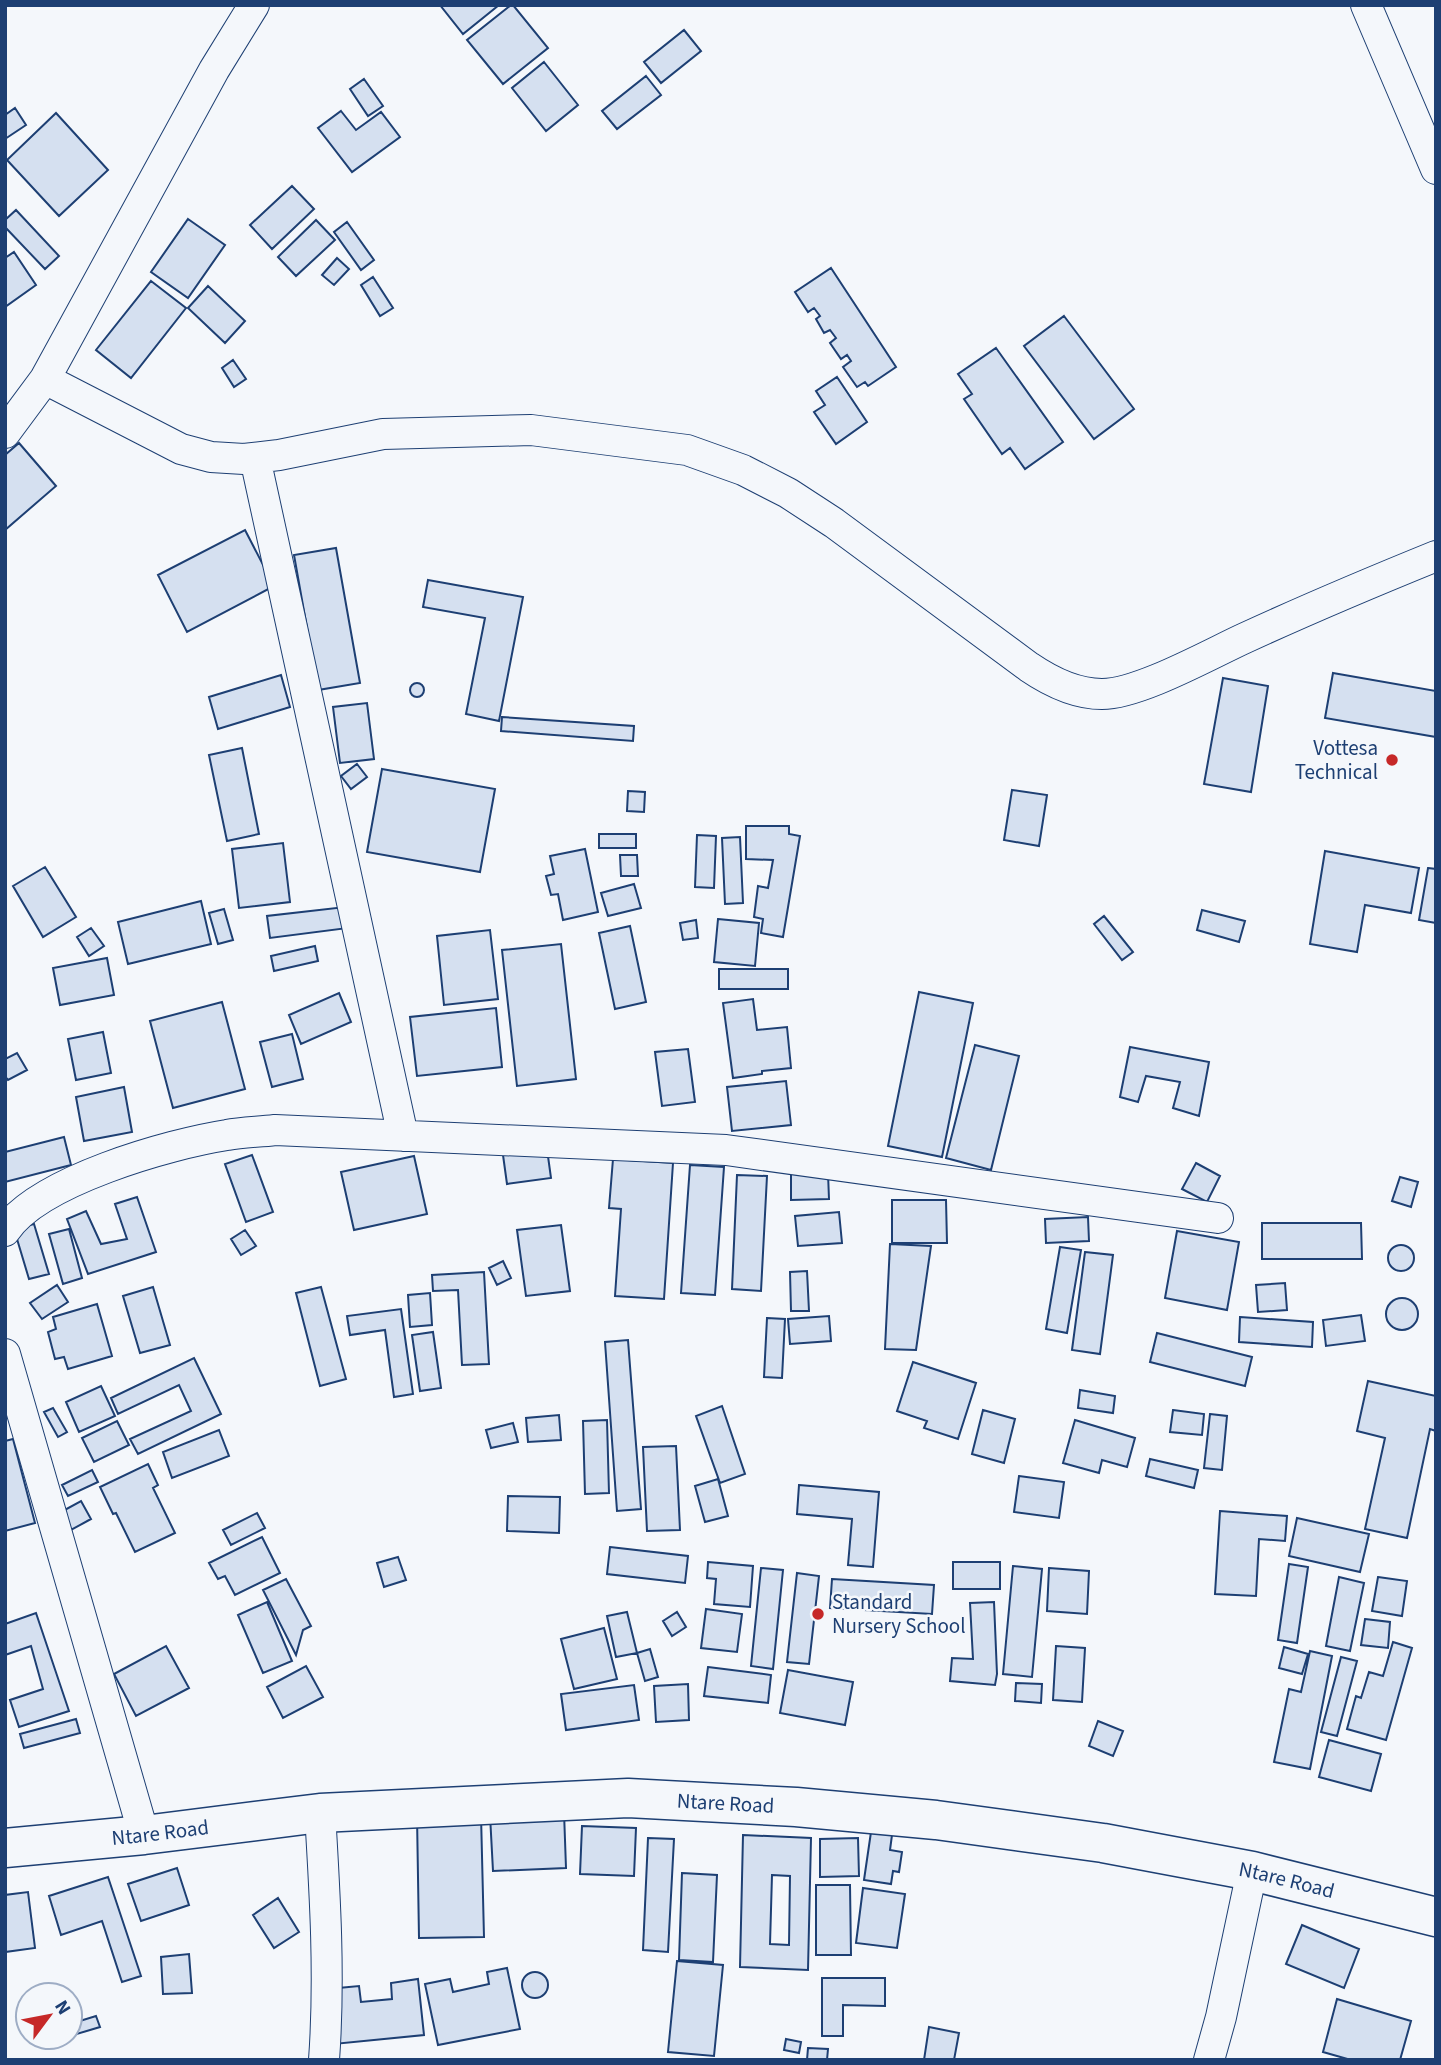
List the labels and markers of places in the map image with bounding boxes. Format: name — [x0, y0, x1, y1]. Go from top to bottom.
place label: Vottesa Technical — [1295, 733, 1378, 787]
marker: Vottesa Technical — [1384, 752, 1400, 768]
place label: Standard Nursery School — [832, 1587, 966, 1641]
marker: Standard Nursery School — [810, 1606, 826, 1622]

